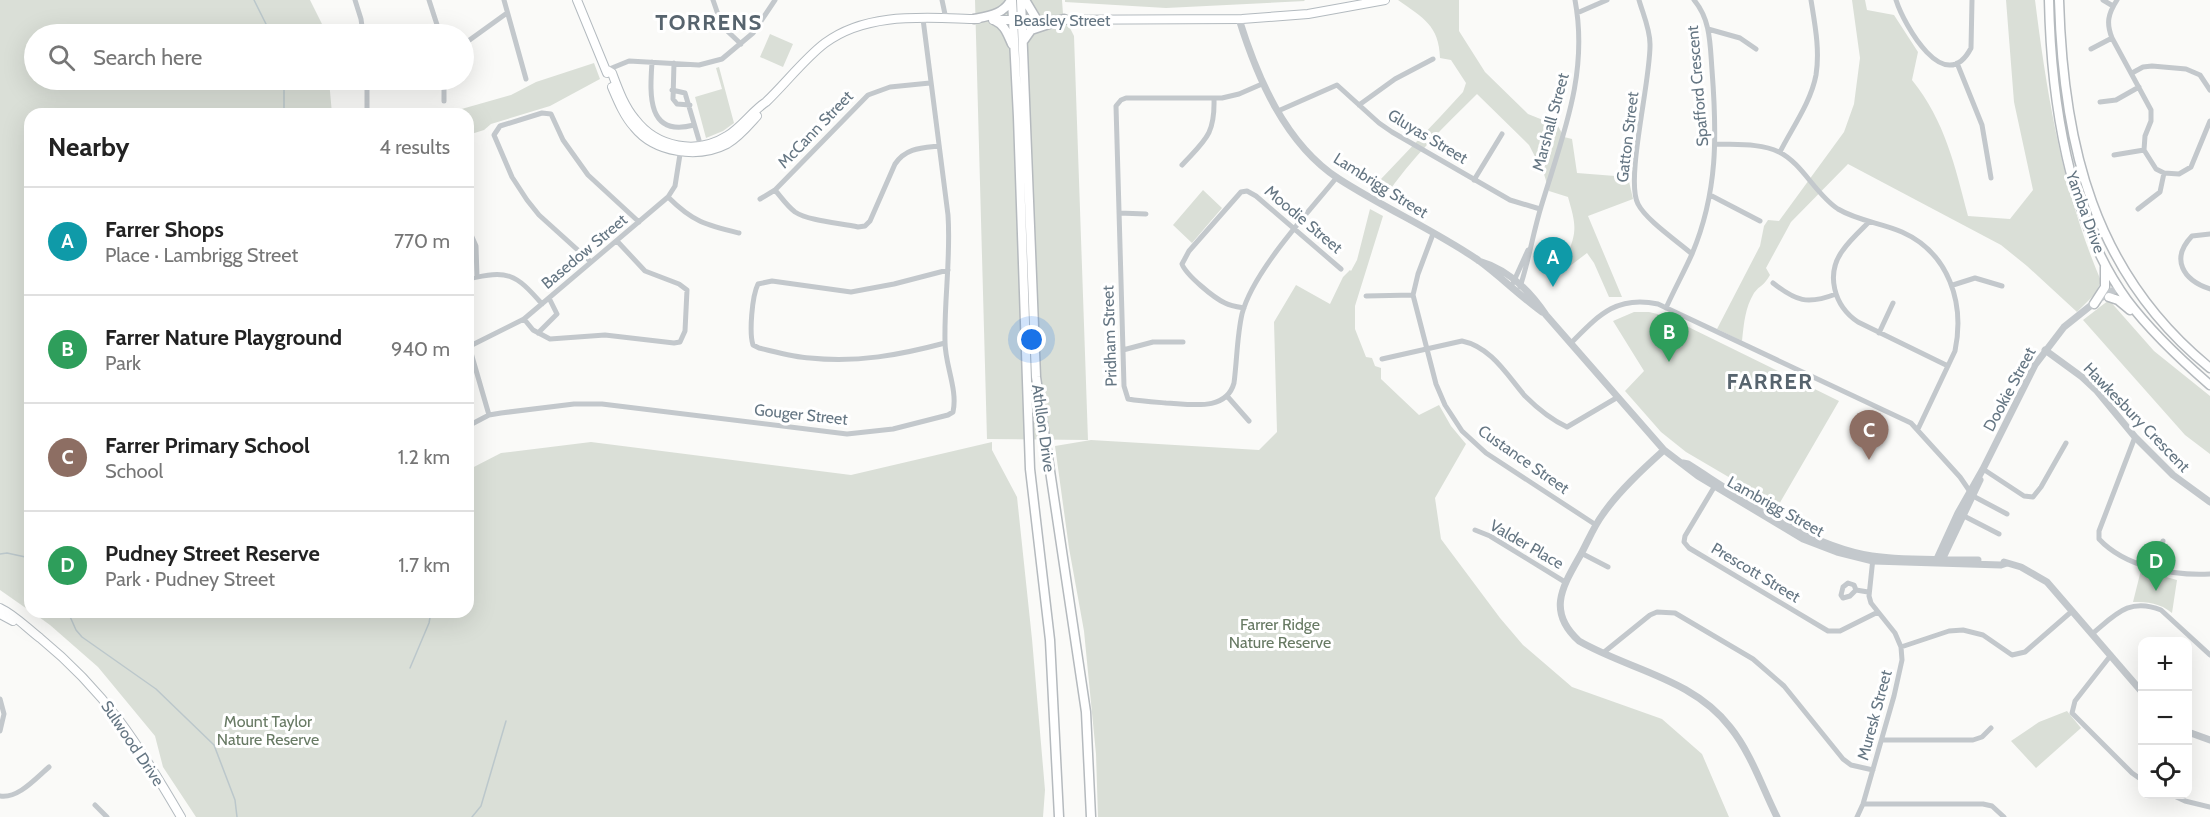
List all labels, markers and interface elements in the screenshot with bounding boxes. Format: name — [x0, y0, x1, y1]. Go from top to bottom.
district label: TORRENS — [655, 9, 763, 36]
street label: Beasley Street — [1014, 11, 1111, 30]
search box — [24, 24, 474, 90]
street label: Spafford Crescent — [1683, 24, 1712, 147]
icon: search — [45, 41, 78, 74]
text: Search here — [93, 44, 202, 71]
street label: Marshall Street — [1528, 70, 1573, 173]
street label: McCann Street — [774, 86, 857, 172]
street label: Gatton Street — [1612, 90, 1643, 184]
street label: Gluyas Street — [1384, 105, 1472, 168]
text: Nearby — [48, 131, 129, 163]
text: 4 results — [379, 135, 450, 159]
street label: Lambrigg Street — [1330, 149, 1432, 222]
street label: Yamba Drive — [2062, 168, 2109, 256]
street label: Moodie Street — [1261, 181, 1347, 258]
street label: Basedow Street — [538, 210, 631, 293]
text: Farrer Shops — [105, 216, 224, 243]
text: A — [61, 229, 74, 253]
text: 770 m — [394, 229, 450, 253]
pin: A — [1534, 238, 1572, 287]
text: Place · Lambrigg Street — [105, 243, 298, 267]
street label: Pridham Street — [1098, 284, 1121, 387]
pin: B — [1650, 312, 1688, 362]
text: Farrer Nature Playground — [105, 324, 342, 351]
your location — [1017, 325, 1046, 354]
text: B — [61, 337, 74, 361]
text: 940 m — [391, 337, 450, 361]
street label: Dookie Street — [1979, 343, 2040, 435]
text: Park — [105, 351, 141, 375]
street label: Hawkesbury Crescent — [2080, 359, 2194, 476]
district label: FARRER — [1727, 368, 1813, 395]
street label: Athllon Drive — [1028, 383, 1059, 473]
street label: Gouger Street — [753, 400, 849, 429]
pin: C — [1850, 410, 1888, 460]
street label: Custance Street — [1475, 421, 1573, 498]
text: Farrer Primary School — [105, 432, 310, 459]
text: C — [61, 445, 74, 469]
text: 1.2 km — [398, 445, 450, 469]
text: School — [105, 459, 163, 483]
street label: Lambrigg Street — [1724, 472, 1828, 541]
street label: Valder Place — [1486, 516, 1567, 573]
street label: Prescott Street — [1708, 539, 1804, 607]
text: Pudney Street Reserve — [105, 540, 320, 567]
pin: D — [2136, 542, 2176, 591]
text: D — [60, 553, 75, 577]
text: 1.7 km — [398, 553, 450, 577]
text: Park · Pudney Street — [105, 567, 275, 591]
park label: Farrer Ridge Nature Reserve — [1229, 615, 1331, 652]
map controls — [2138, 637, 2192, 799]
button: + — [2138, 637, 2192, 691]
street label: Muresk Street — [1853, 667, 1896, 762]
button: − — [2138, 691, 2192, 745]
street label: Sulwood Drive — [97, 697, 168, 790]
park label: Mount Taylor Nature Reserve — [217, 712, 319, 749]
button: locate — [2138, 745, 2192, 799]

